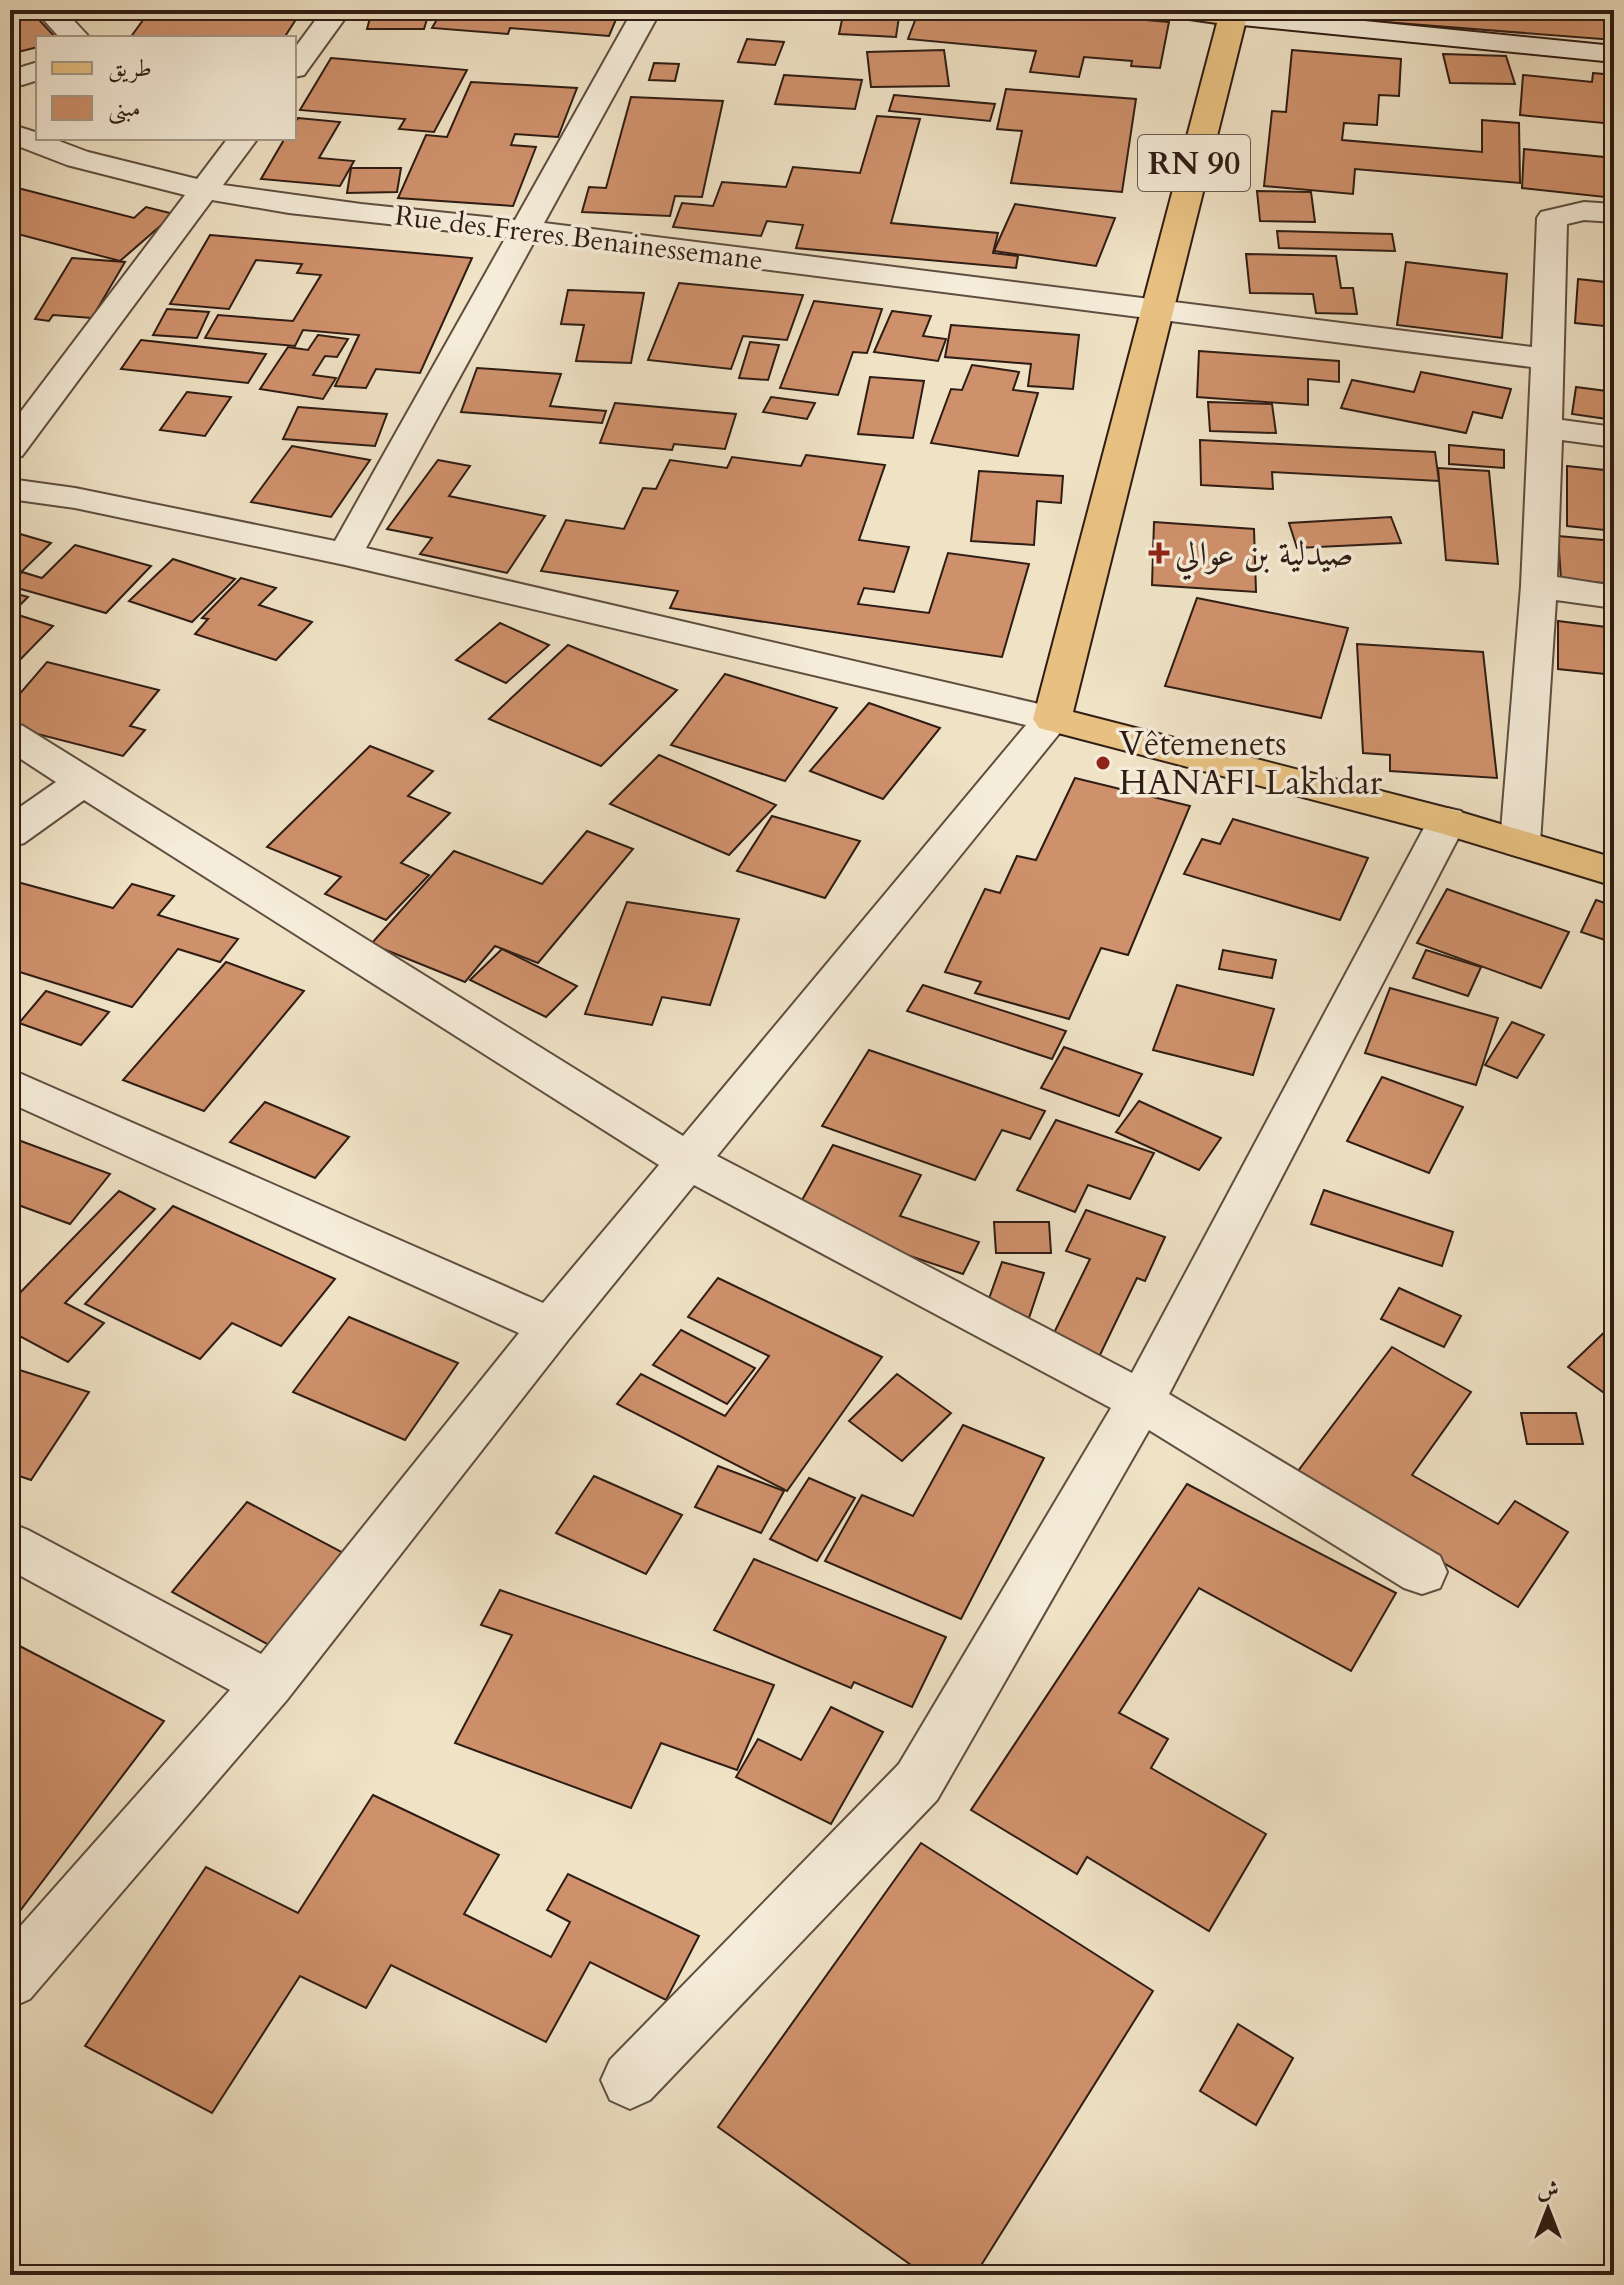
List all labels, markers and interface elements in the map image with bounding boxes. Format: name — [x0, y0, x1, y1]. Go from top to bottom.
legend — [36, 36, 296, 140]
text: طريق — [108, 52, 152, 85]
text: مبنى — [108, 92, 141, 125]
road number: RN 90 — [1138, 135, 1250, 191]
street label: Rue des Freres Benainessemane — [393, 197, 765, 279]
place label: صيدلية بن عوالي — [1175, 531, 1354, 581]
marker: صيدلية بن عوالي — [1150, 544, 1168, 562]
place label: Vêtemenets HANAFI Lakhdar — [1119, 721, 1383, 806]
marker: Vêtemenets HANAFI Lakhdar — [1094, 754, 1112, 772]
north arrow — [1508, 2169, 1588, 2249]
text: ش — [1537, 2175, 1559, 2205]

